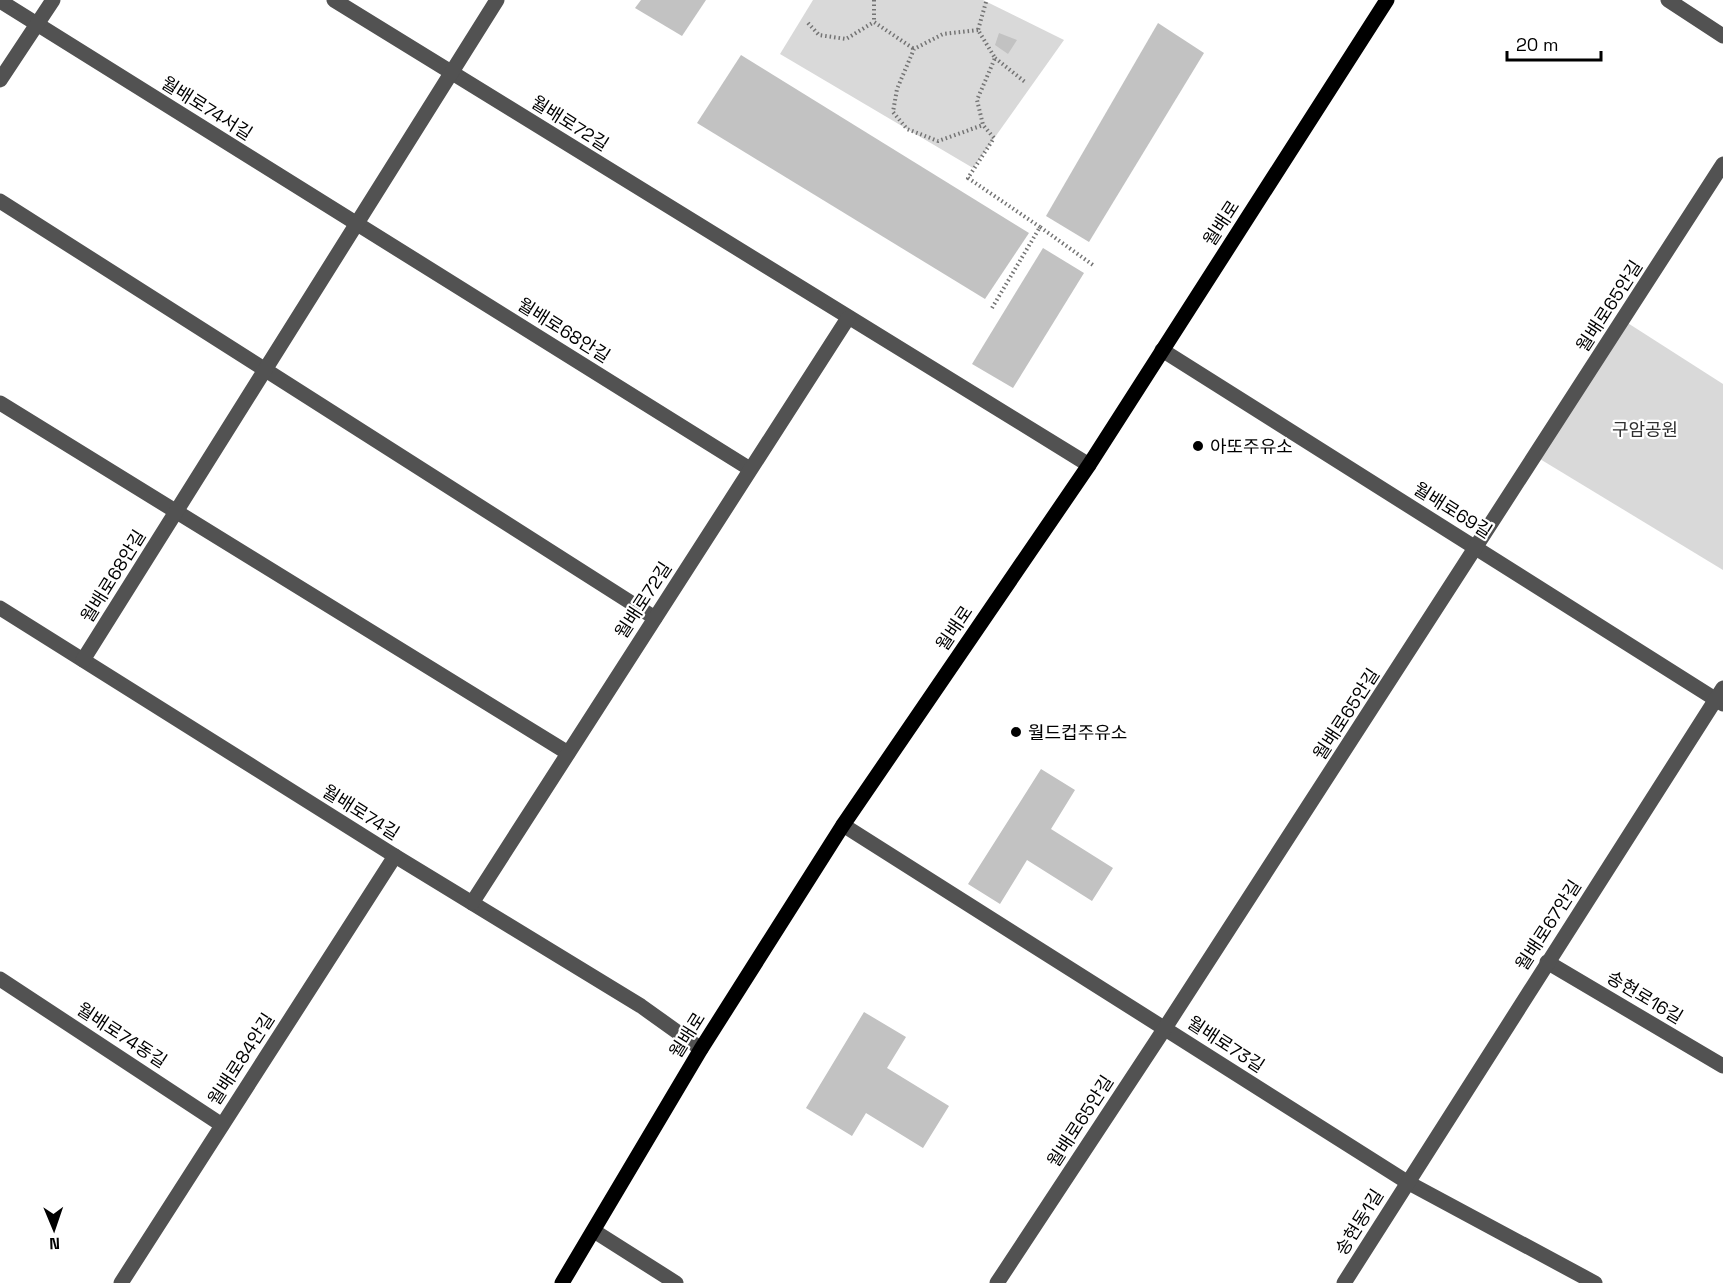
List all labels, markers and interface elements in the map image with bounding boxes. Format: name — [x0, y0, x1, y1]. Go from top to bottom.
scale bar — [1507, 24, 1602, 62]
text: 20 m — [1516, 33, 1559, 56]
street label: 월배로74서길 — [157, 71, 257, 145]
street label: 월배로72길 — [527, 90, 613, 156]
street label: 월배로 — [1198, 196, 1244, 250]
street label: 월배로65안길 — [1571, 256, 1647, 356]
street label: 월배로68안길 — [513, 292, 615, 368]
park label: 구암공원 — [1612, 418, 1678, 441]
place label: 아또주유소 — [1210, 435, 1293, 458]
marker: 아또주유소 — [1191, 439, 1205, 453]
street label: 월배로69길 — [1409, 477, 1497, 543]
street label: 월배로68안길 — [75, 525, 151, 627]
street label: 월배로72길 — [610, 557, 676, 643]
street label: 월배로 — [931, 601, 977, 655]
street label: 월배로65안길 — [1308, 664, 1384, 764]
place label: 월드컵주유소 — [1028, 721, 1127, 744]
marker: 월드컵주유소 — [1009, 725, 1023, 739]
street label: 월배로74길 — [318, 779, 404, 845]
street label: 월배로67안길 — [1510, 875, 1586, 975]
street label: 송현로16길 — [1603, 965, 1687, 1029]
street label: 월배로74동길 — [72, 997, 172, 1073]
street label: 월배로 — [664, 1008, 710, 1062]
street label: 월배로84안길 — [203, 1009, 279, 1109]
street label: 월배로73길 — [1183, 1011, 1269, 1077]
street label: 월배로65안길 — [1042, 1071, 1118, 1171]
street label: 송현동1길 — [1330, 1185, 1388, 1259]
north arrow — [24, 1199, 84, 1259]
text: N — [49, 1233, 60, 1254]

